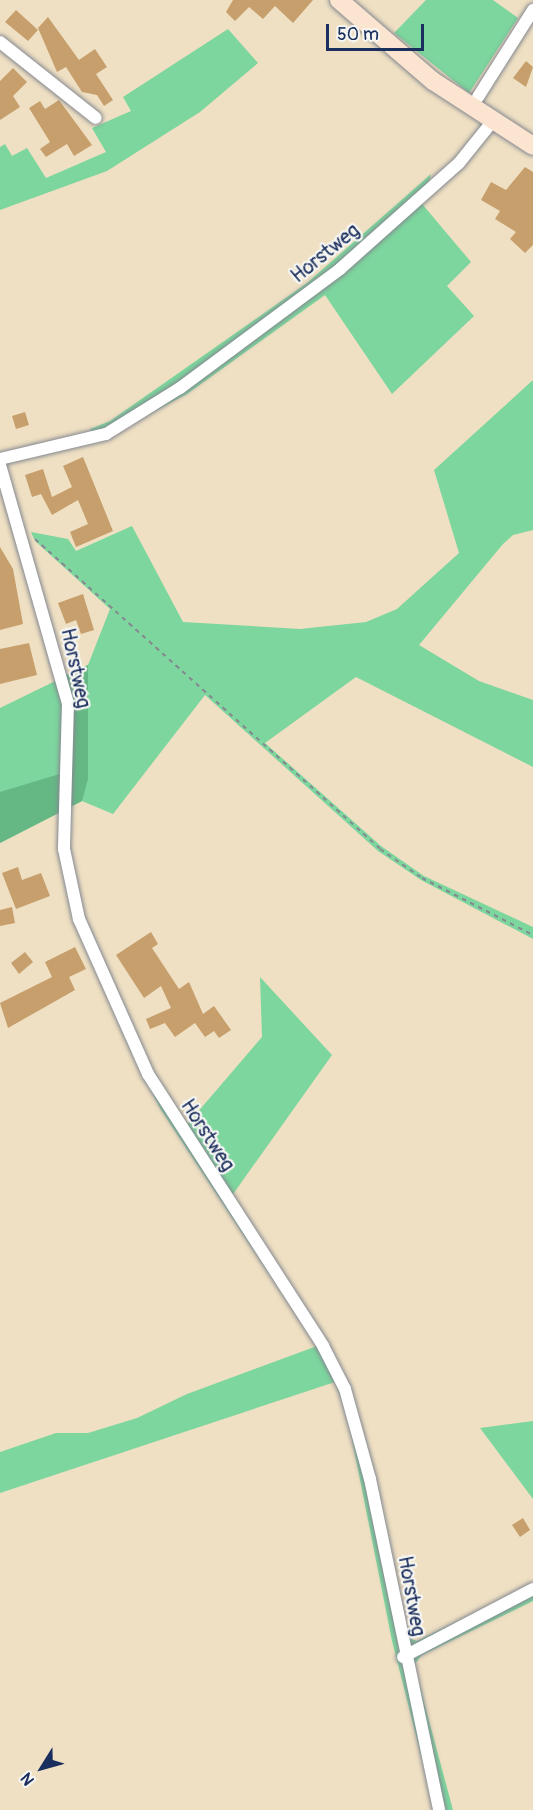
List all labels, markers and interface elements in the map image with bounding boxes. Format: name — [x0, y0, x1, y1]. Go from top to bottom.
scale bar — [329, 12, 426, 50]
text: 50 m — [337, 23, 379, 46]
street label: Horstweg — [286, 218, 364, 288]
street label: Horstweg — [56, 626, 96, 710]
street label: Horstweg — [176, 1095, 240, 1175]
street label: Horstweg — [393, 1554, 431, 1638]
north arrow — [12, 1738, 72, 1798]
text: N — [16, 1768, 39, 1789]

